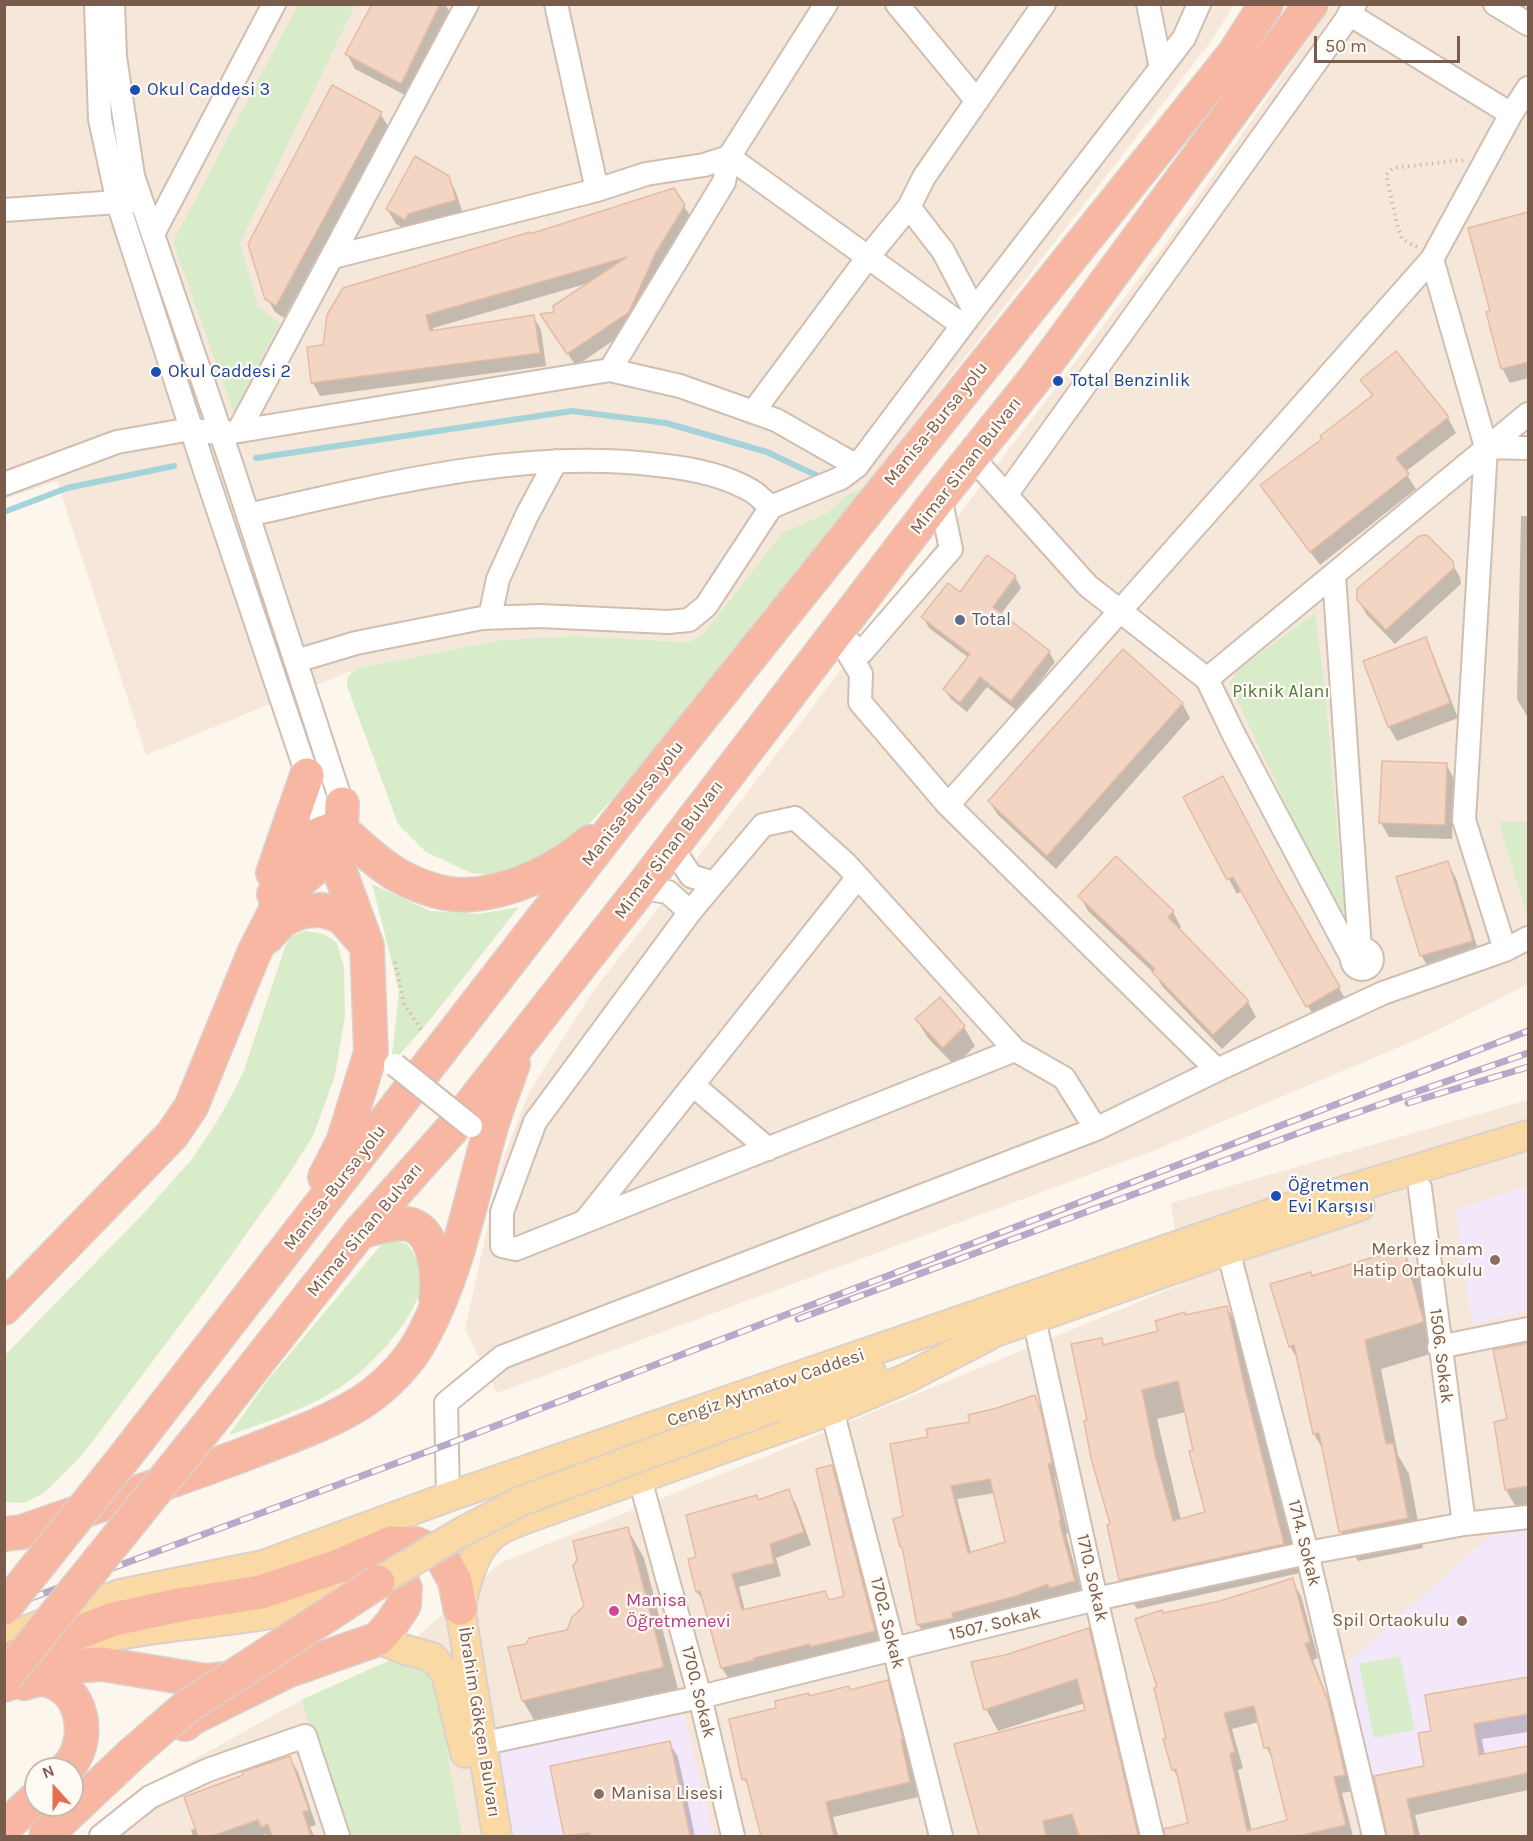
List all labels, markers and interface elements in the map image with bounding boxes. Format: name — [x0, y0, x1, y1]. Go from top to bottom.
scale bar — [1317, 24, 1462, 62]
text: 50 m — [1325, 35, 1367, 57]
place label: Okul Caddesi 3 — [147, 79, 270, 101]
marker: Okul Caddesi 3 — [128, 83, 142, 97]
street label: Manisa-Bursa yolu — [879, 358, 993, 490]
place label: Okul Caddesi 2 — [168, 361, 291, 383]
marker: Okul Caddesi 2 — [149, 365, 163, 379]
place label: Total Benzinlik — [1070, 370, 1190, 392]
marker: Total Benzinlik — [1051, 374, 1065, 388]
street label: Mimar Sinan Bulvarı — [906, 393, 1026, 539]
place label: Total — [972, 609, 1011, 631]
marker: Total — [953, 613, 967, 627]
park label: Piknik Alanı — [1232, 681, 1330, 703]
street label: Manisa-Bursa yolu — [577, 737, 689, 871]
street label: Mimar Sinan Bulvarı — [610, 776, 728, 924]
street label: Manisa-Bursa yolu — [279, 1121, 391, 1255]
street label: Mimar Sinan Bulvarı — [303, 1159, 427, 1301]
place label: Öğretmen Evi Karşısı — [1288, 1175, 1374, 1218]
marker: Öğretmen Evi Karşısı — [1269, 1189, 1283, 1203]
place label: Merkez İmam Hatip Ortaokulu — [1353, 1239, 1483, 1282]
marker: Merkez İmam Hatip Ortaokulu — [1488, 1253, 1502, 1267]
street label: 1506. Sokak — [1424, 1307, 1458, 1405]
street label: Cengiz Aytmatov Caddesi — [664, 1344, 868, 1432]
street label: 1714. Sokak — [1283, 1497, 1325, 1589]
street label: 1710. Sokak — [1071, 1532, 1113, 1624]
street label: 1702. Sokak — [865, 1575, 909, 1671]
place label: Manisa Öğretmenevi — [626, 1590, 731, 1632]
street label: 1507. Sokak — [947, 1602, 1043, 1646]
marker: Manisa Öğretmenevi — [607, 1604, 621, 1618]
place label: Spil Ortaokulu — [1332, 1610, 1450, 1632]
marker: Spil Ortaokulu — [1455, 1614, 1469, 1628]
street label: İbrahim Gökçen Bulvarı — [453, 1625, 505, 1819]
street label: 1700. Sokak — [676, 1644, 720, 1740]
north arrow — [24, 1757, 84, 1817]
text: N — [39, 1761, 57, 1783]
place label: Manisa Lisesi — [611, 1783, 723, 1805]
marker: Manisa Lisesi — [592, 1787, 606, 1801]

